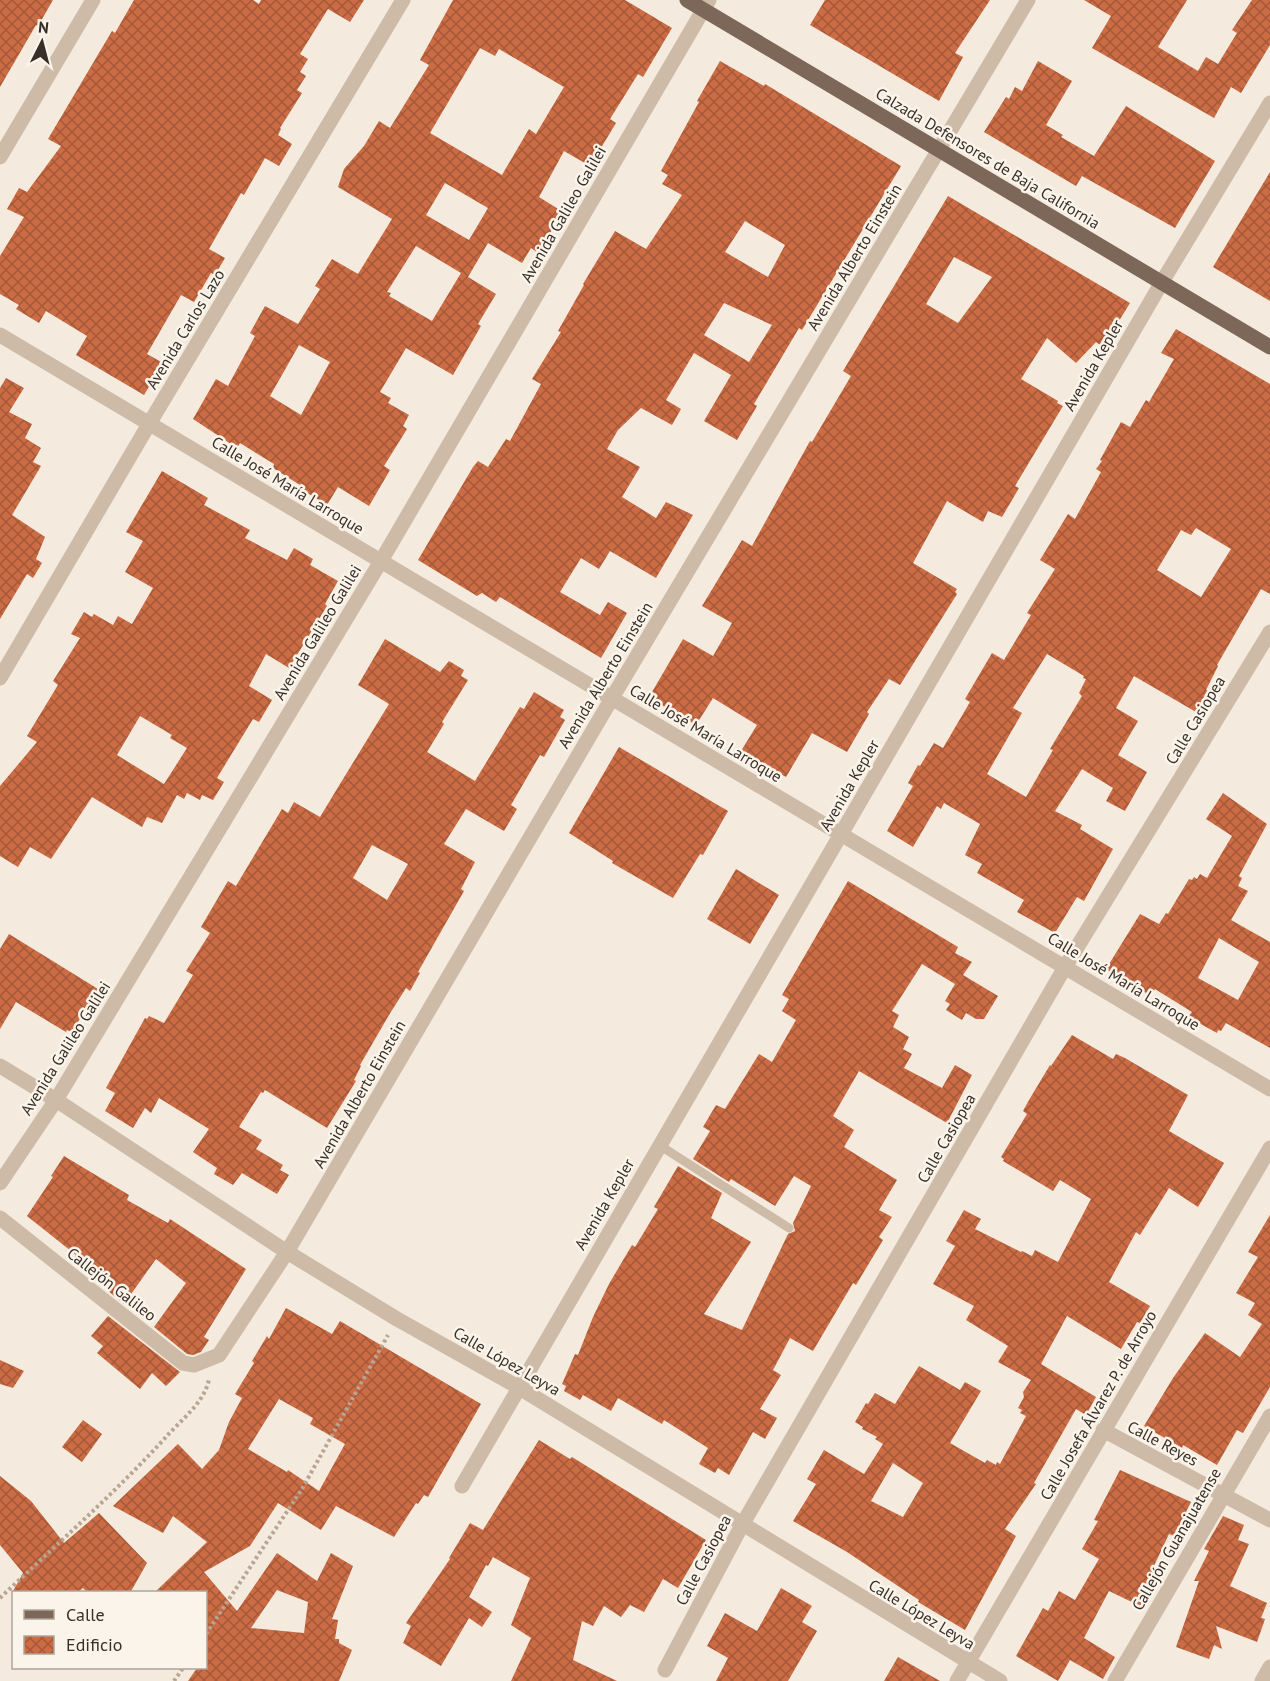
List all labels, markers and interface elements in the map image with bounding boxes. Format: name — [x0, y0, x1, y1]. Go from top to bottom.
north arrow — [12, 12, 72, 72]
text: N — [37, 17, 50, 38]
street label: Calzada Defensores de Baja California — [872, 83, 1104, 233]
street label: Avenida Galileo Galilei — [516, 142, 610, 286]
street label: Avenida Alberto Einstein — [802, 180, 906, 334]
street label: Avenida Carlos Lazo — [141, 265, 229, 393]
street label: Avenida Kepler — [1059, 315, 1128, 414]
street label: Calle José María Larroque — [208, 432, 368, 538]
street label: Avenida Galileo Galilei — [269, 561, 365, 703]
street label: Avenida Alberto Einstein — [553, 598, 657, 752]
street label: Calle Casiopea — [1161, 672, 1229, 768]
street label: Calle José María Larroque — [626, 680, 786, 786]
street label: Avenida Kepler — [815, 735, 884, 834]
street label: Calle José María Larroque — [1044, 928, 1204, 1034]
street label: Avenida Galileo Galilei — [16, 977, 114, 1119]
street label: Avenida Alberto Einstein — [308, 1017, 410, 1171]
street label: Calle Casiopea — [912, 1090, 980, 1186]
street label: Avenida Kepler — [570, 1154, 639, 1253]
street label: Callejón Galileo — [63, 1243, 161, 1325]
street label: Calle Josefa Álvarez P. de Arroyo — [1035, 1307, 1161, 1503]
street label: Calle López Leyva — [450, 1322, 564, 1400]
street label: Calle Reyes — [1124, 1416, 1202, 1470]
street label: Callejón Guanajuatense — [1127, 1464, 1225, 1614]
street label: Calle Casiopea — [671, 1511, 735, 1609]
street label: Calle López Leyva — [865, 1574, 979, 1654]
legend — [12, 1591, 207, 1669]
text: Calle — [66, 1603, 105, 1626]
text: Edificio — [66, 1633, 122, 1656]

